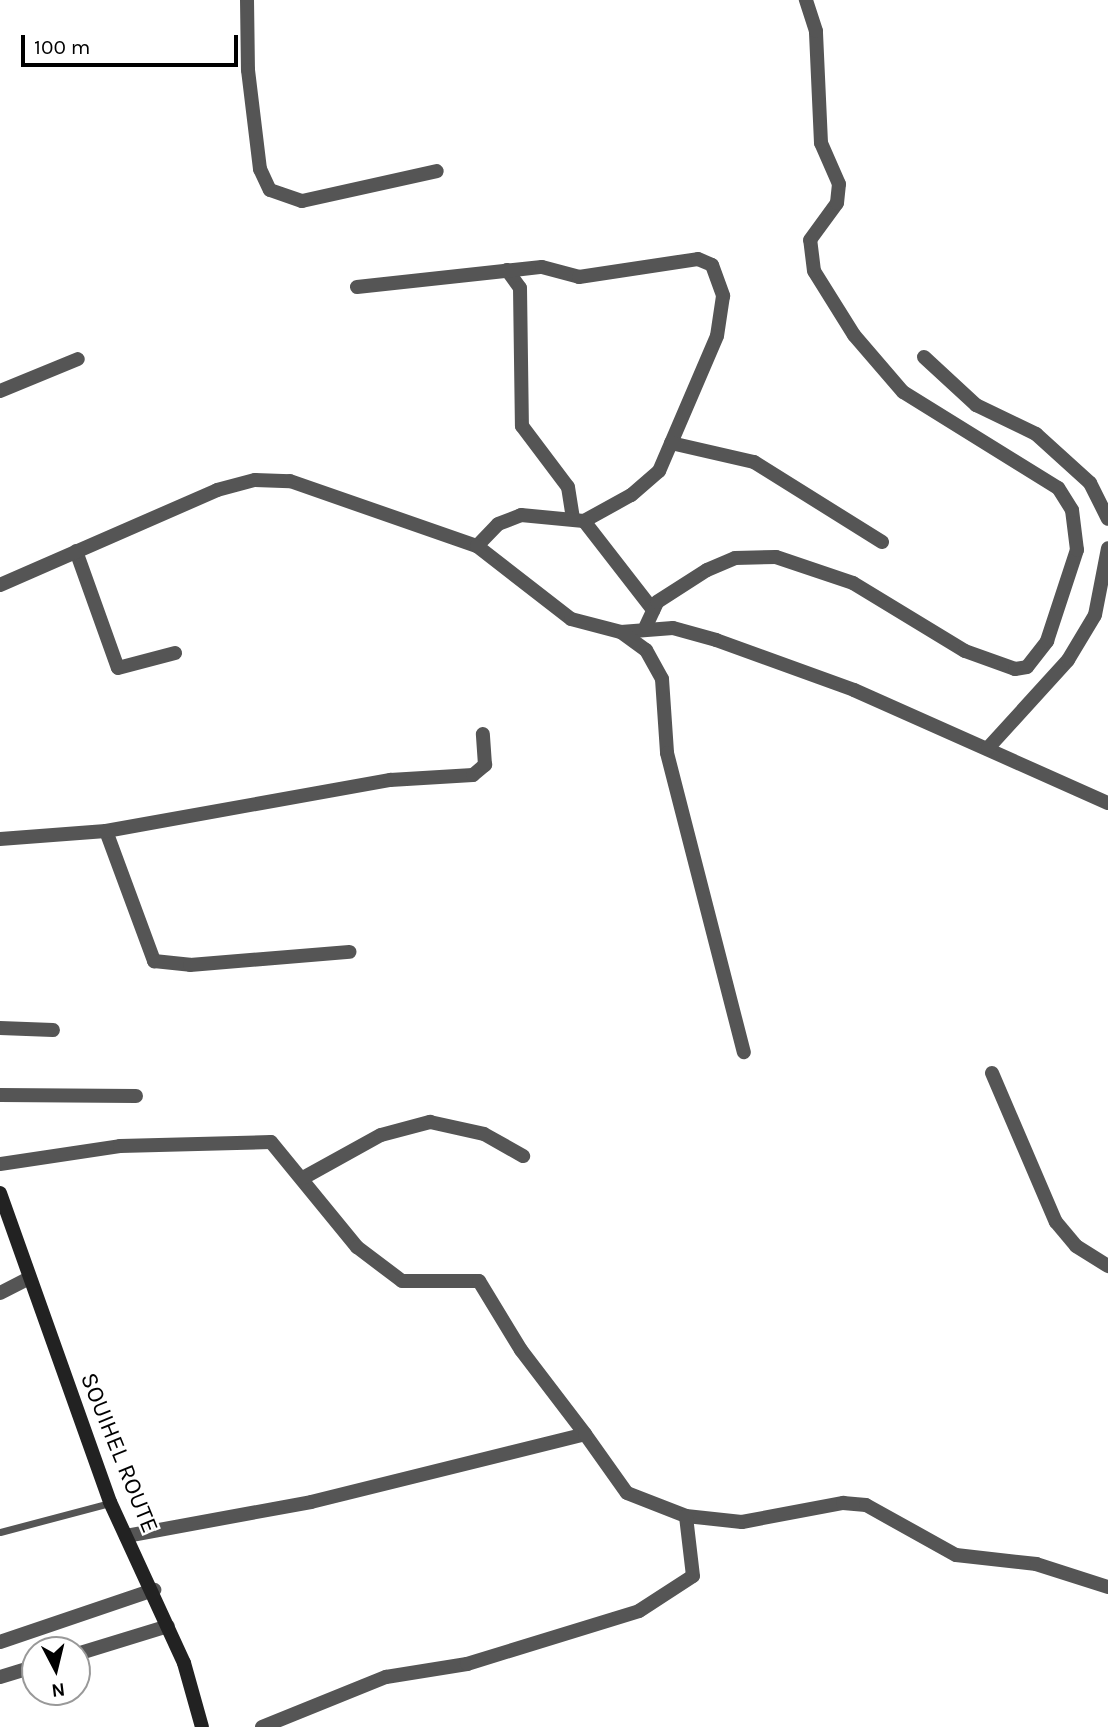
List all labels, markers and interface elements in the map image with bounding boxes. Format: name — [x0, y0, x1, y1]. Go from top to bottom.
scale bar — [24, 21, 242, 65]
text: 100 m — [34, 35, 91, 59]
street label: SOUIHEL ROUTE — [74, 1369, 164, 1537]
north arrow — [21, 1636, 91, 1706]
text: N — [50, 1678, 66, 1702]

